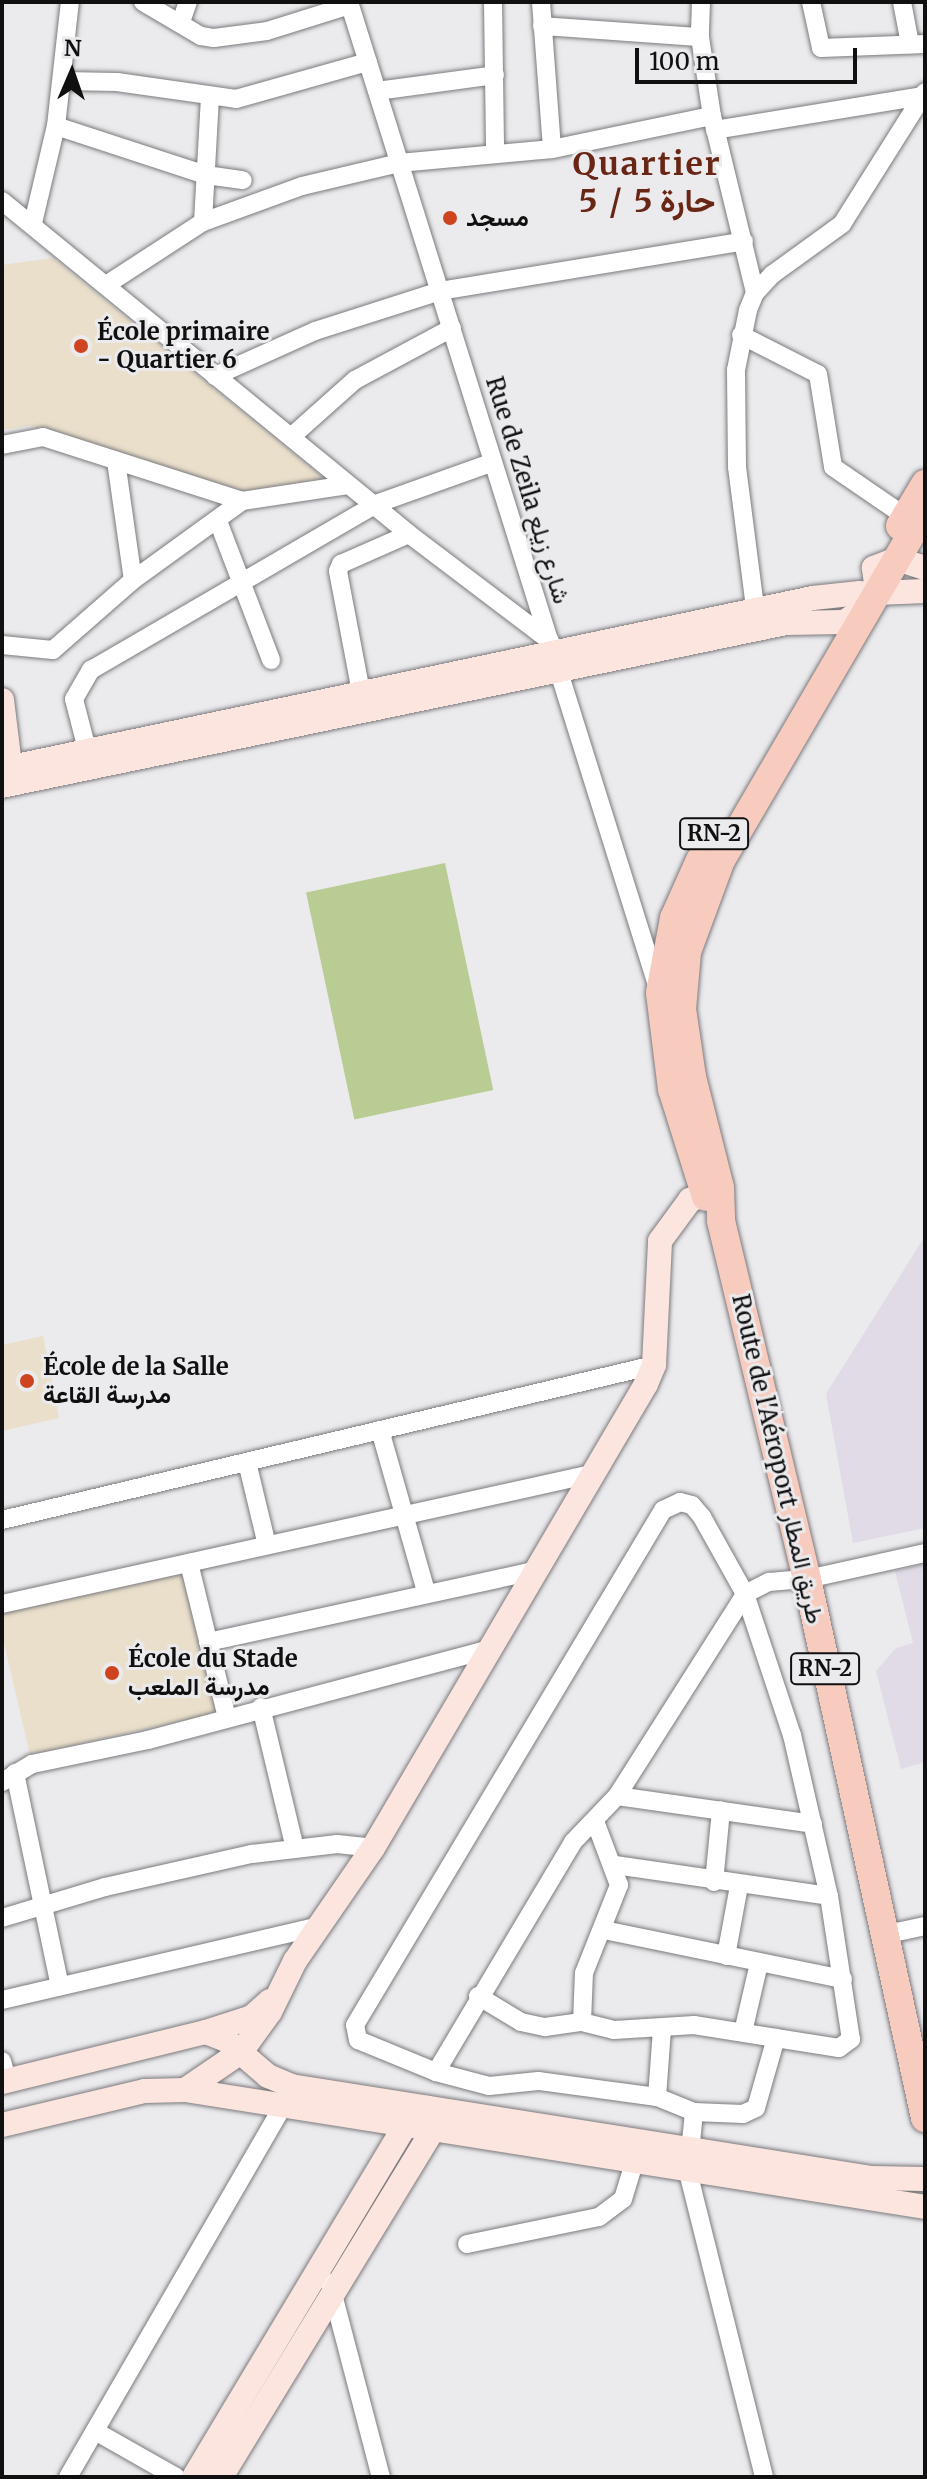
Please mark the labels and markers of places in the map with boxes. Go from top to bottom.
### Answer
place label: مسجد [466,204,529,232]
marker: مسجد [441,209,459,227]
place label: École primaire - Quartier 6 [97,318,269,374]
marker: École primaire - Quartier 6 [72,337,90,355]
place label: École de la Salle مدرسة القاعة [43,1353,229,1409]
marker: École de la Salle مدرسة القاعة [18,1372,36,1390]
place label: École du Stade مدرسة الملعب [128,1645,298,1701]
marker: École du Stade مدرسة الملعب [103,1664,121,1682]

